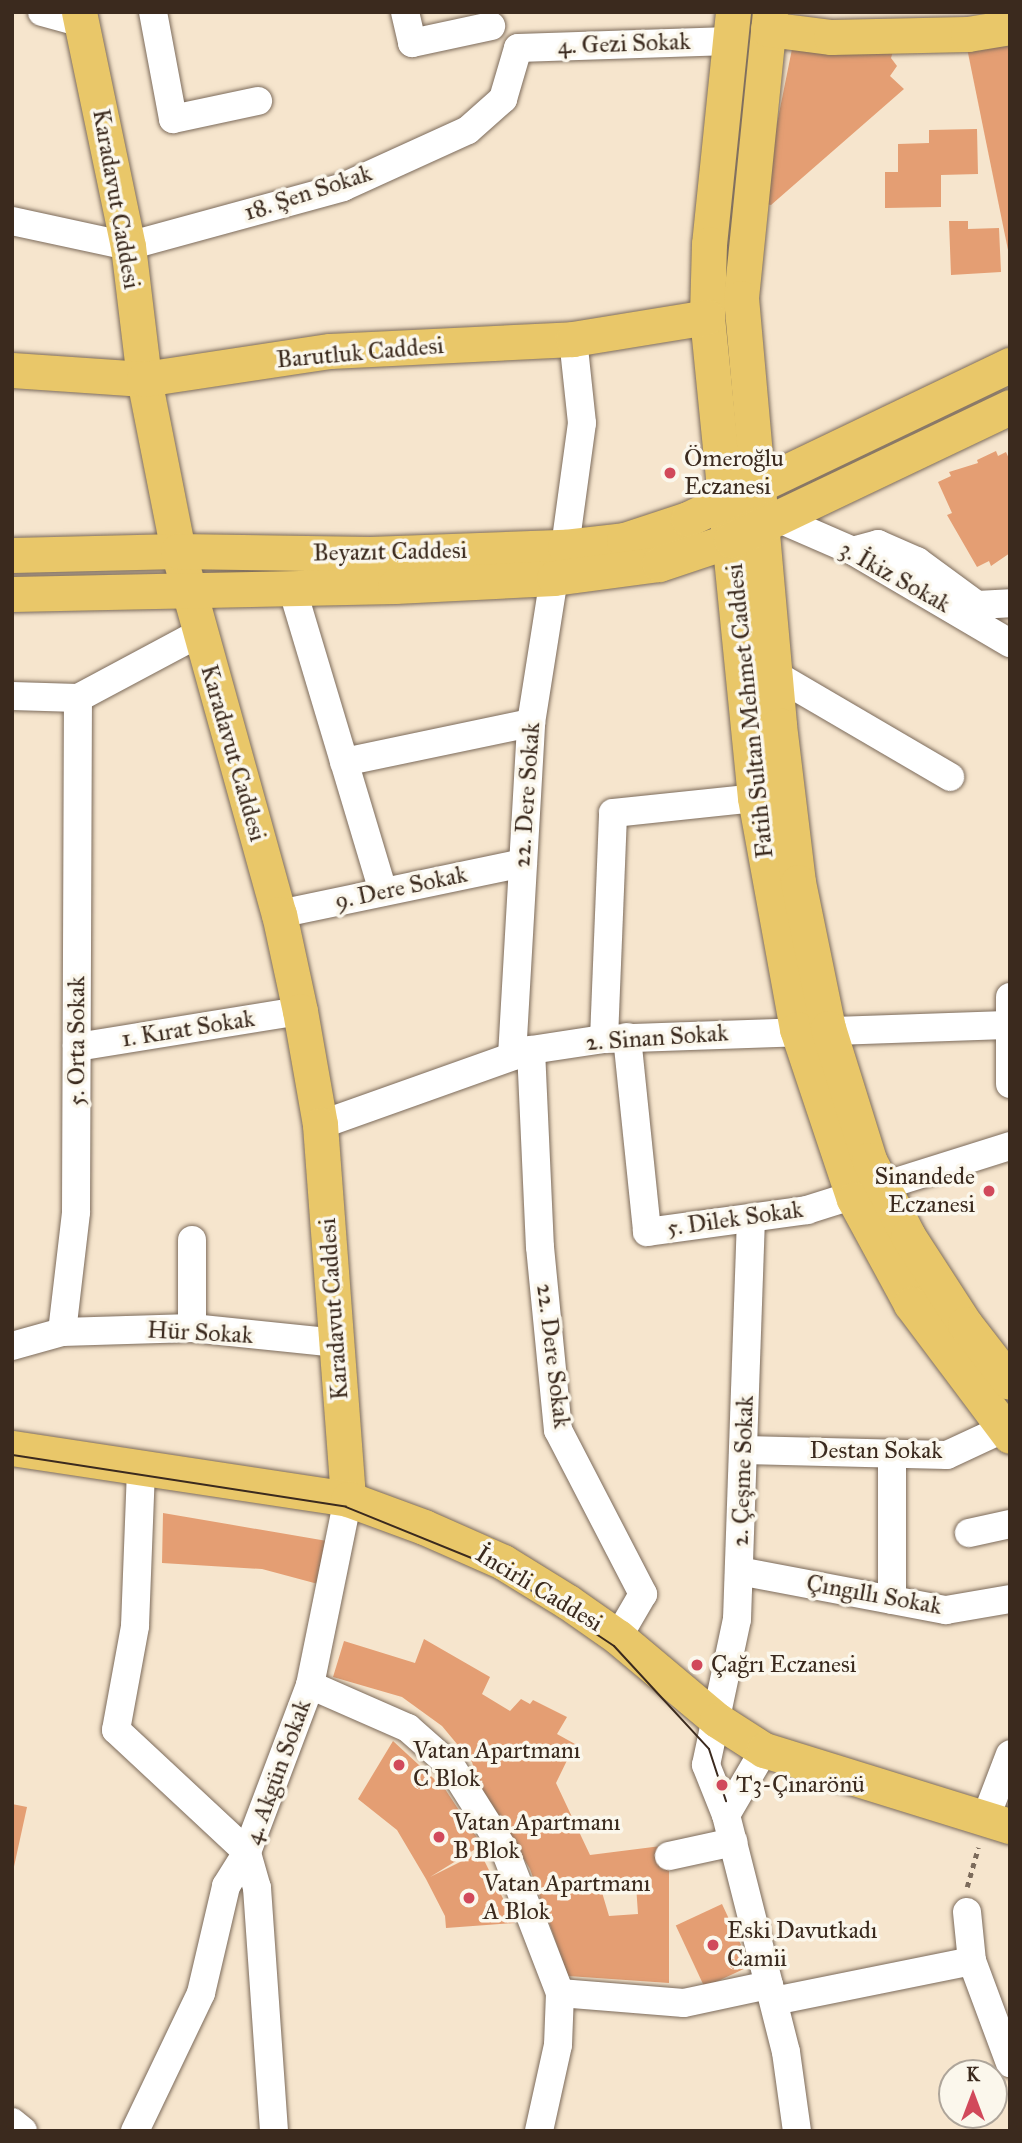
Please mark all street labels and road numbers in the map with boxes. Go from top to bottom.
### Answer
street label: 4. Gezi Sokak [557,27,691,61]
street label: Karadavut Caddesi [86,107,146,291]
street label: 18. Şen Sokak [240,159,376,227]
street label: Barutluk Caddesi [275,331,445,375]
street label: 3. İkiz Sokak [834,535,956,619]
street label: Beyazıt Caddesi [313,536,467,568]
street label: Fatih Sultan Mehmet Caddesi [720,562,780,860]
street label: Karadavut Caddesi [194,661,272,845]
street label: 22. Dere Sokak [508,721,546,869]
street label: 9. Dere Sokak [332,860,470,916]
street label: 5. Orta Sokak [63,976,91,1106]
street label: 1. Kırat Sokak [119,1004,257,1054]
street label: 2. Sinan Sokak [585,1019,729,1057]
street label: 5. Dilek Sokak [665,1195,805,1243]
street label: Karadavut Caddesi [313,1217,355,1401]
street label: 22. Dere Sokak [530,1282,576,1430]
street label: Hür Sokak [146,1316,254,1350]
street label: 2. Çeşme Sokak [726,1395,760,1547]
street label: Destan Sokak [810,1437,942,1465]
street label: İncirli Caddesi [470,1540,608,1638]
street label: Çıngıllı Sokak [804,1569,944,1621]
street label: 4. Akgün Sokak [238,1696,318,1848]

